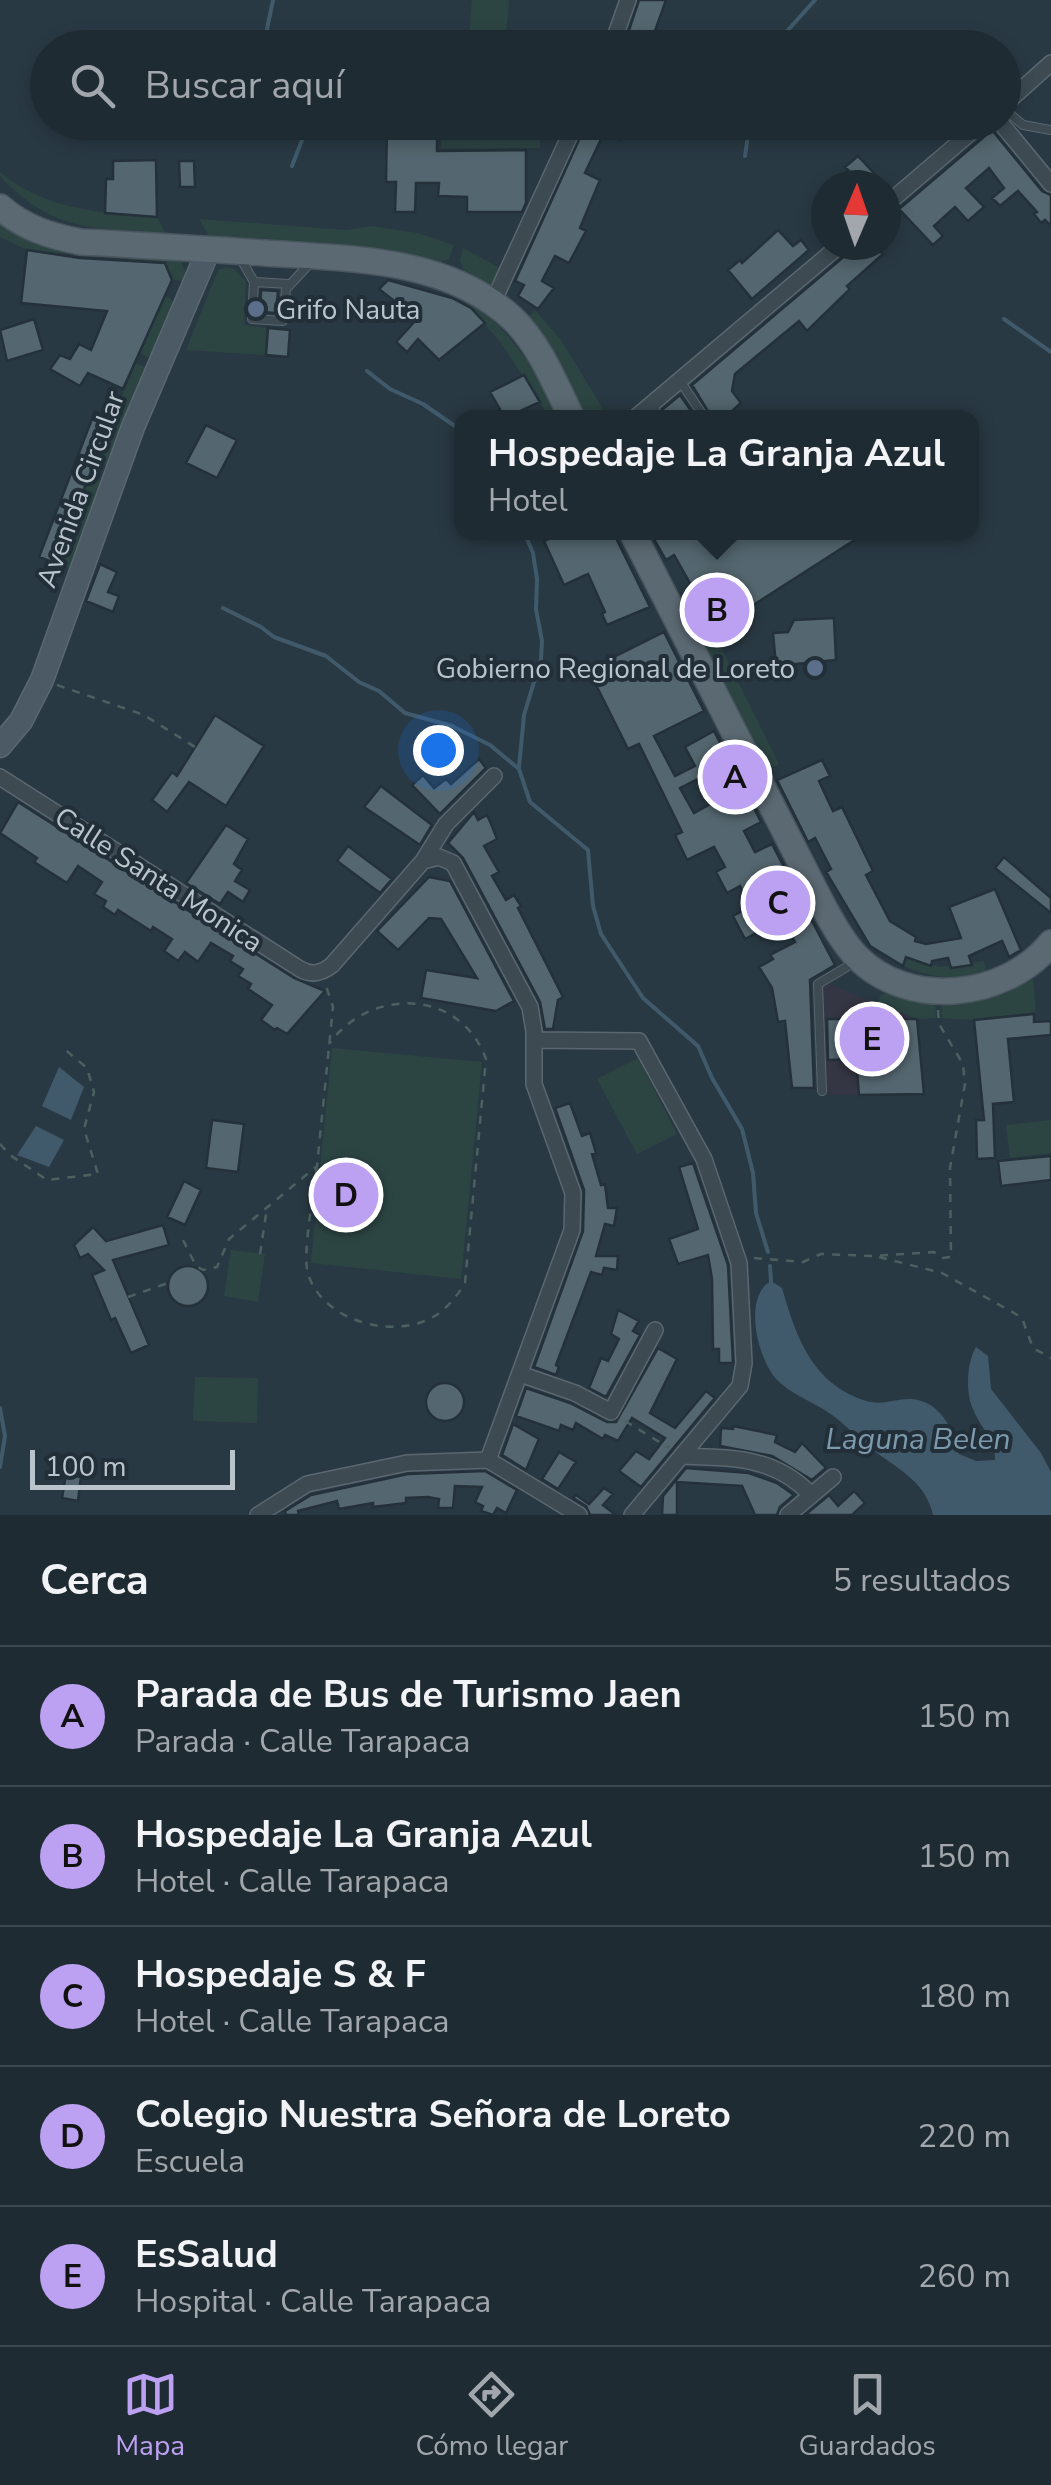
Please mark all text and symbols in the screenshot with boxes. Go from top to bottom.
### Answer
search box [30,30,1021,140]
icon: search [65,58,120,113]
text: Buscar aquí [145,60,344,111]
north arrow [811,170,901,260]
place label: Grifo Nauta [276,291,420,329]
marker: Grifo Nauta [245,298,267,320]
street label: Avenida Circular [28,386,134,593]
popup [454,410,979,540]
text: Hospedaje La Granja Azul [488,428,945,479]
text: Hotel [488,479,568,522]
pin: B [684,572,750,648]
place label: Gobierno Regional de Loreto [436,650,795,688]
marker: Gobierno Regional de Loreto [804,657,826,679]
your location [413,725,464,776]
pin: A [702,740,768,814]
street label: Calle Santa Monica [47,798,270,961]
pin: C [746,866,810,940]
pin: E [840,1002,904,1076]
pin: D [314,1158,378,1232]
water label: Laguna Belen [825,1419,1011,1460]
scale bar [30,1445,235,1490]
text: 100 m [45,1448,127,1486]
text: Cerca [40,1552,149,1609]
text: 5 resultados [833,1559,1011,1602]
text: Parada de Bus de Turismo Jaen [135,1669,682,1720]
text: A [61,1695,84,1738]
text: 150 m [918,1695,1011,1738]
text: Parada · Calle Tarapaca [135,1720,470,1763]
text: Hospedaje La Granja Azul [135,1809,592,1860]
text: B [61,1835,84,1878]
text: 150 m [918,1835,1011,1878]
text: Hotel · Calle Tarapaca [135,1860,450,1903]
text: Hospedaje S & F [135,1949,426,2000]
text: C [62,1975,83,2018]
text: 180 m [918,1975,1011,2018]
text: Hotel · Calle Tarapaca [135,2000,450,2043]
text: Colegio Nuestra Señora de Loreto [135,2089,731,2140]
text: D [60,2115,85,2158]
text: 220 m [918,2115,1011,2158]
text: Escuela [135,2140,245,2183]
text: EsSalud [135,2229,278,2280]
text: E [63,2255,82,2298]
text: 260 m [918,2255,1011,2298]
text: Hospital · Calle Tarapaca [135,2280,491,2323]
tab: Mapa [115,2367,185,2465]
tab: Cómo llegar [415,2367,568,2465]
tab: Guardados [799,2367,936,2465]

